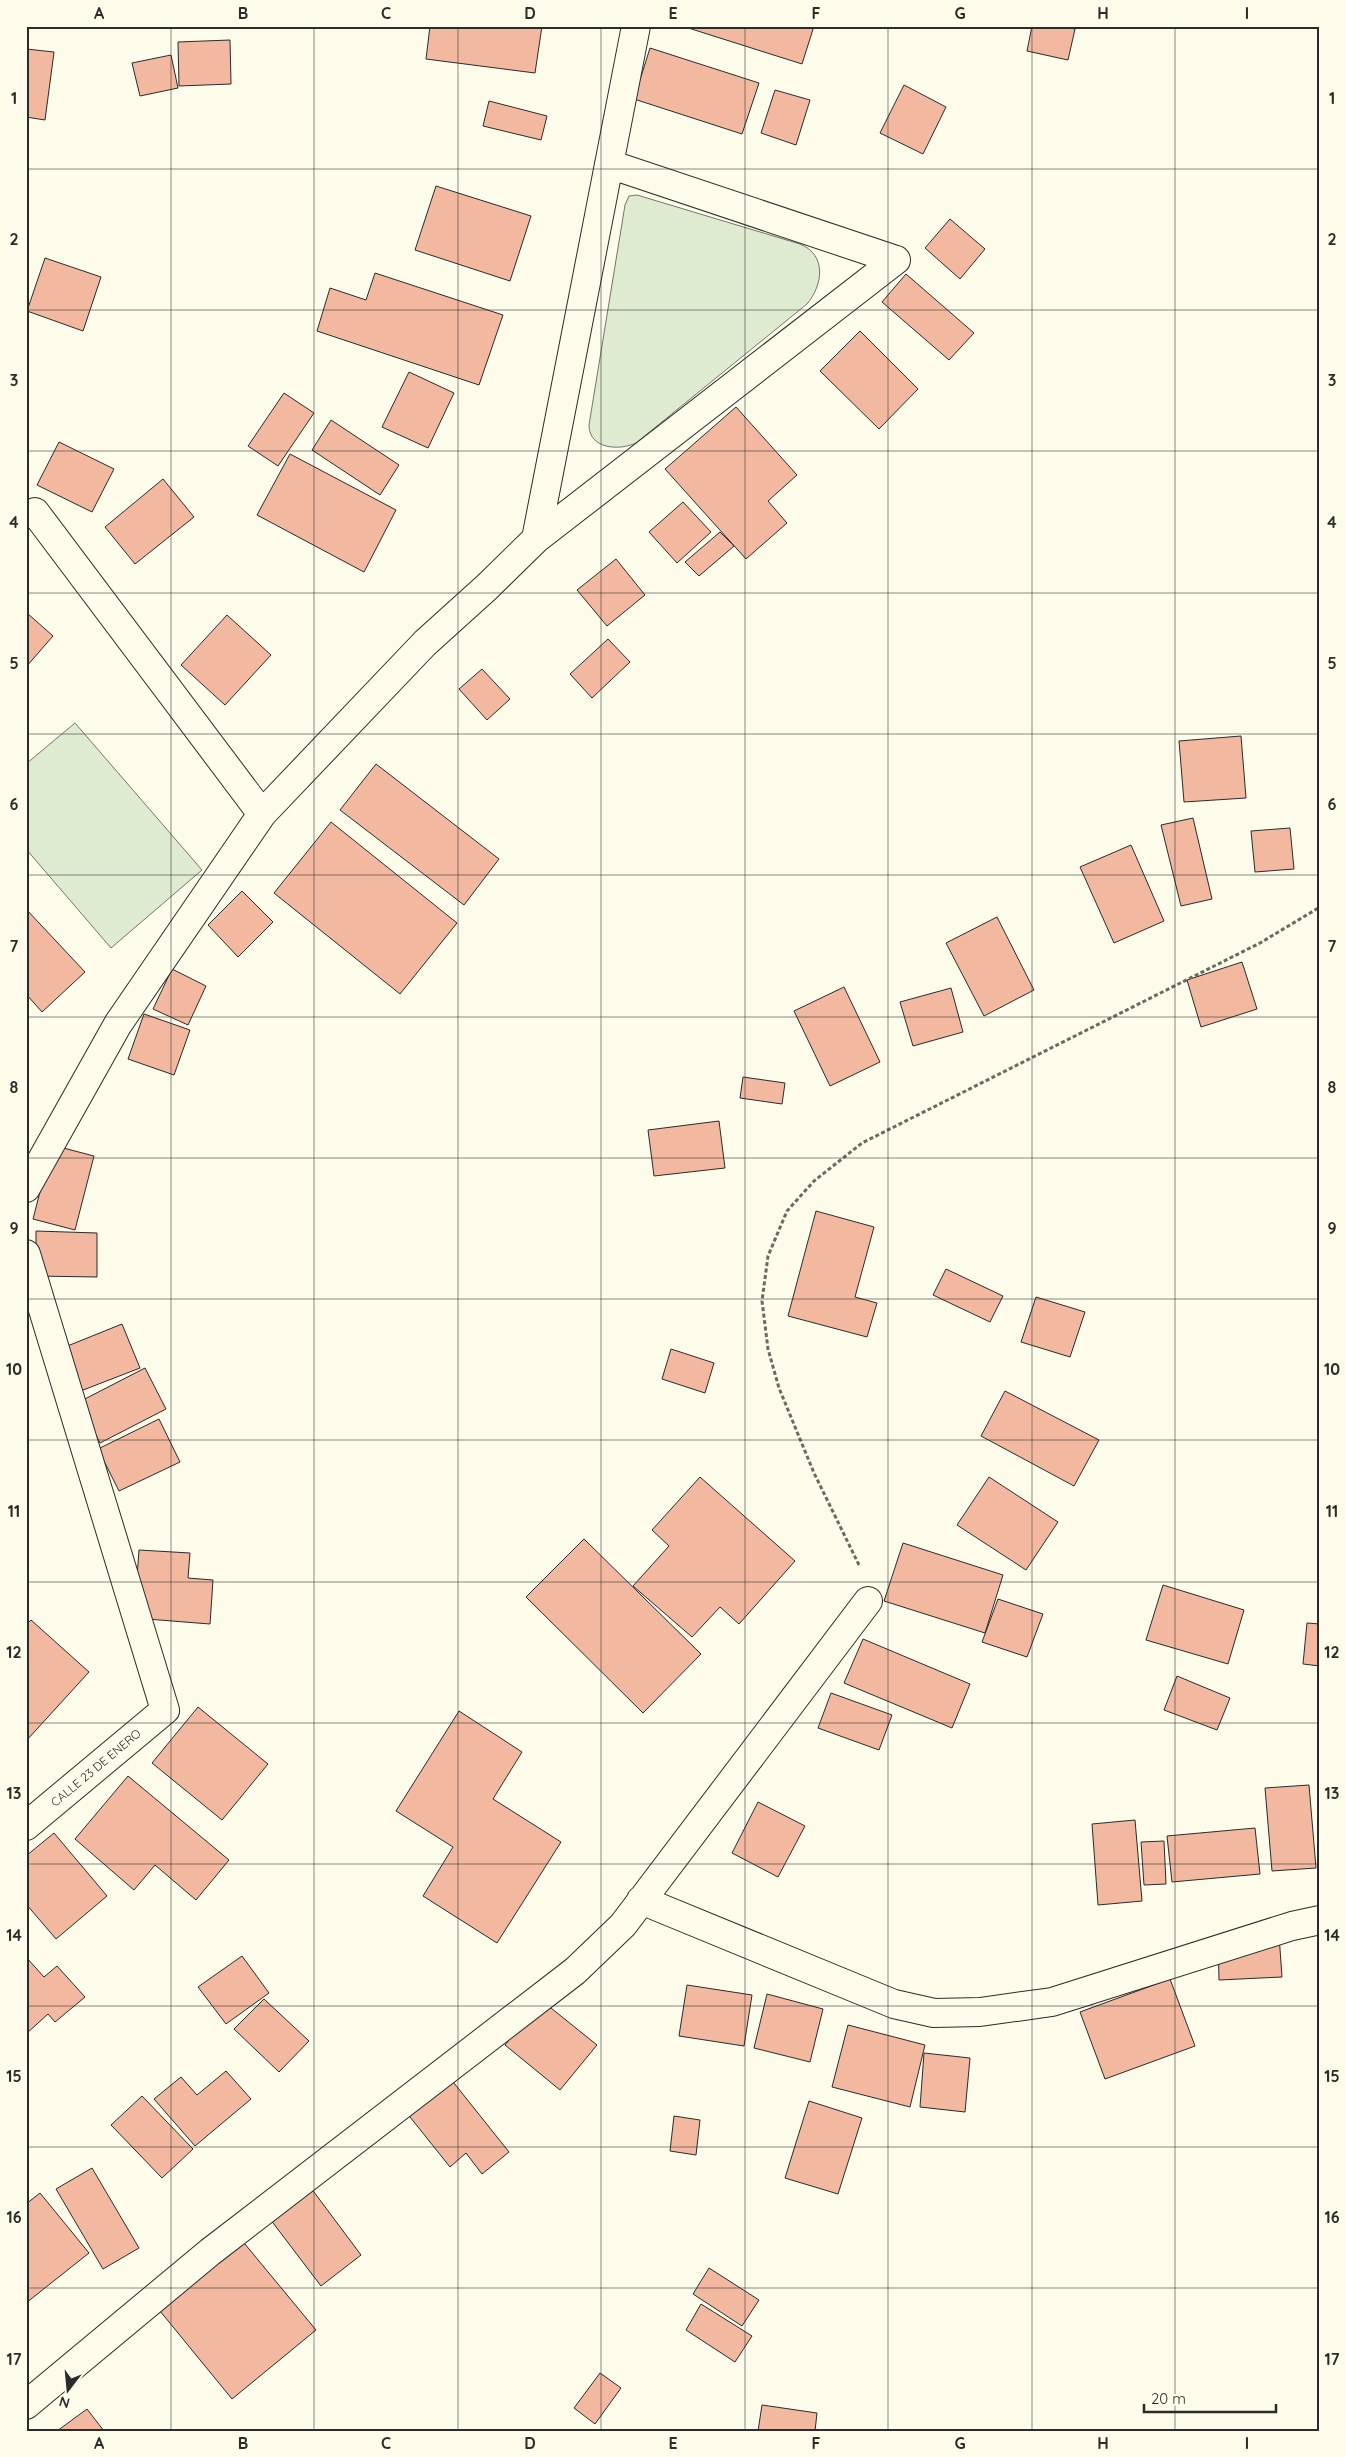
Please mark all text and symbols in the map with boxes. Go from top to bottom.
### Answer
text: A [94,3,105,23]
text: B [238,3,248,23]
text: C [381,3,391,23]
text: D [524,3,536,23]
text: E [668,3,678,23]
text: F [812,3,821,23]
text: G [954,3,966,23]
text: H [1097,3,1109,23]
text: I [1245,3,1249,23]
text: 1 [11,88,17,108]
text: 1 [1329,88,1335,108]
text: 2 [9,229,19,249]
text: 2 [1327,229,1337,249]
text: 3 [10,370,18,390]
text: 3 [1328,370,1336,390]
text: 4 [9,512,19,532]
text: 4 [1327,512,1337,532]
text: 5 [9,653,19,673]
text: 5 [1327,653,1337,673]
text: 6 [10,794,19,814]
text: 6 [1328,794,1337,814]
text: 7 [10,936,19,956]
text: 7 [1328,936,1337,956]
text: 8 [10,1077,19,1097]
text: 8 [1328,1077,1337,1097]
text: 9 [9,1218,19,1238]
text: 9 [1327,1218,1337,1238]
text: 10 [6,1359,22,1379]
text: 10 [1324,1359,1340,1379]
text: 11 [8,1501,20,1521]
text: 11 [1326,1501,1338,1521]
text: 12 [6,1642,22,1662]
text: 12 [1324,1642,1340,1662]
street label: CALLE 23 DE ENERO [48,1726,144,1810]
text: 13 [7,1783,21,1803]
text: 13 [1325,1783,1339,1803]
text: 14 [6,1925,22,1945]
text: 14 [1324,1925,1340,1945]
text: 15 [6,2066,22,2086]
text: 15 [1324,2066,1340,2086]
text: 16 [6,2207,22,2227]
text: 16 [1324,2207,1340,2227]
text: 17 [6,2349,22,2369]
text: 17 [1324,2349,1340,2369]
north arrow [42,2364,92,2414]
scale bar [1144,2382,1276,2414]
text: 20 m [1151,2389,1186,2408]
text: N [57,2392,72,2413]
text: A [94,2433,105,2453]
text: B [238,2433,248,2453]
text: C [381,2433,391,2453]
text: D [524,2433,536,2453]
text: E [668,2433,678,2453]
text: F [812,2433,821,2453]
text: G [954,2433,966,2453]
text: H [1097,2433,1109,2453]
text: I [1245,2433,1249,2453]

